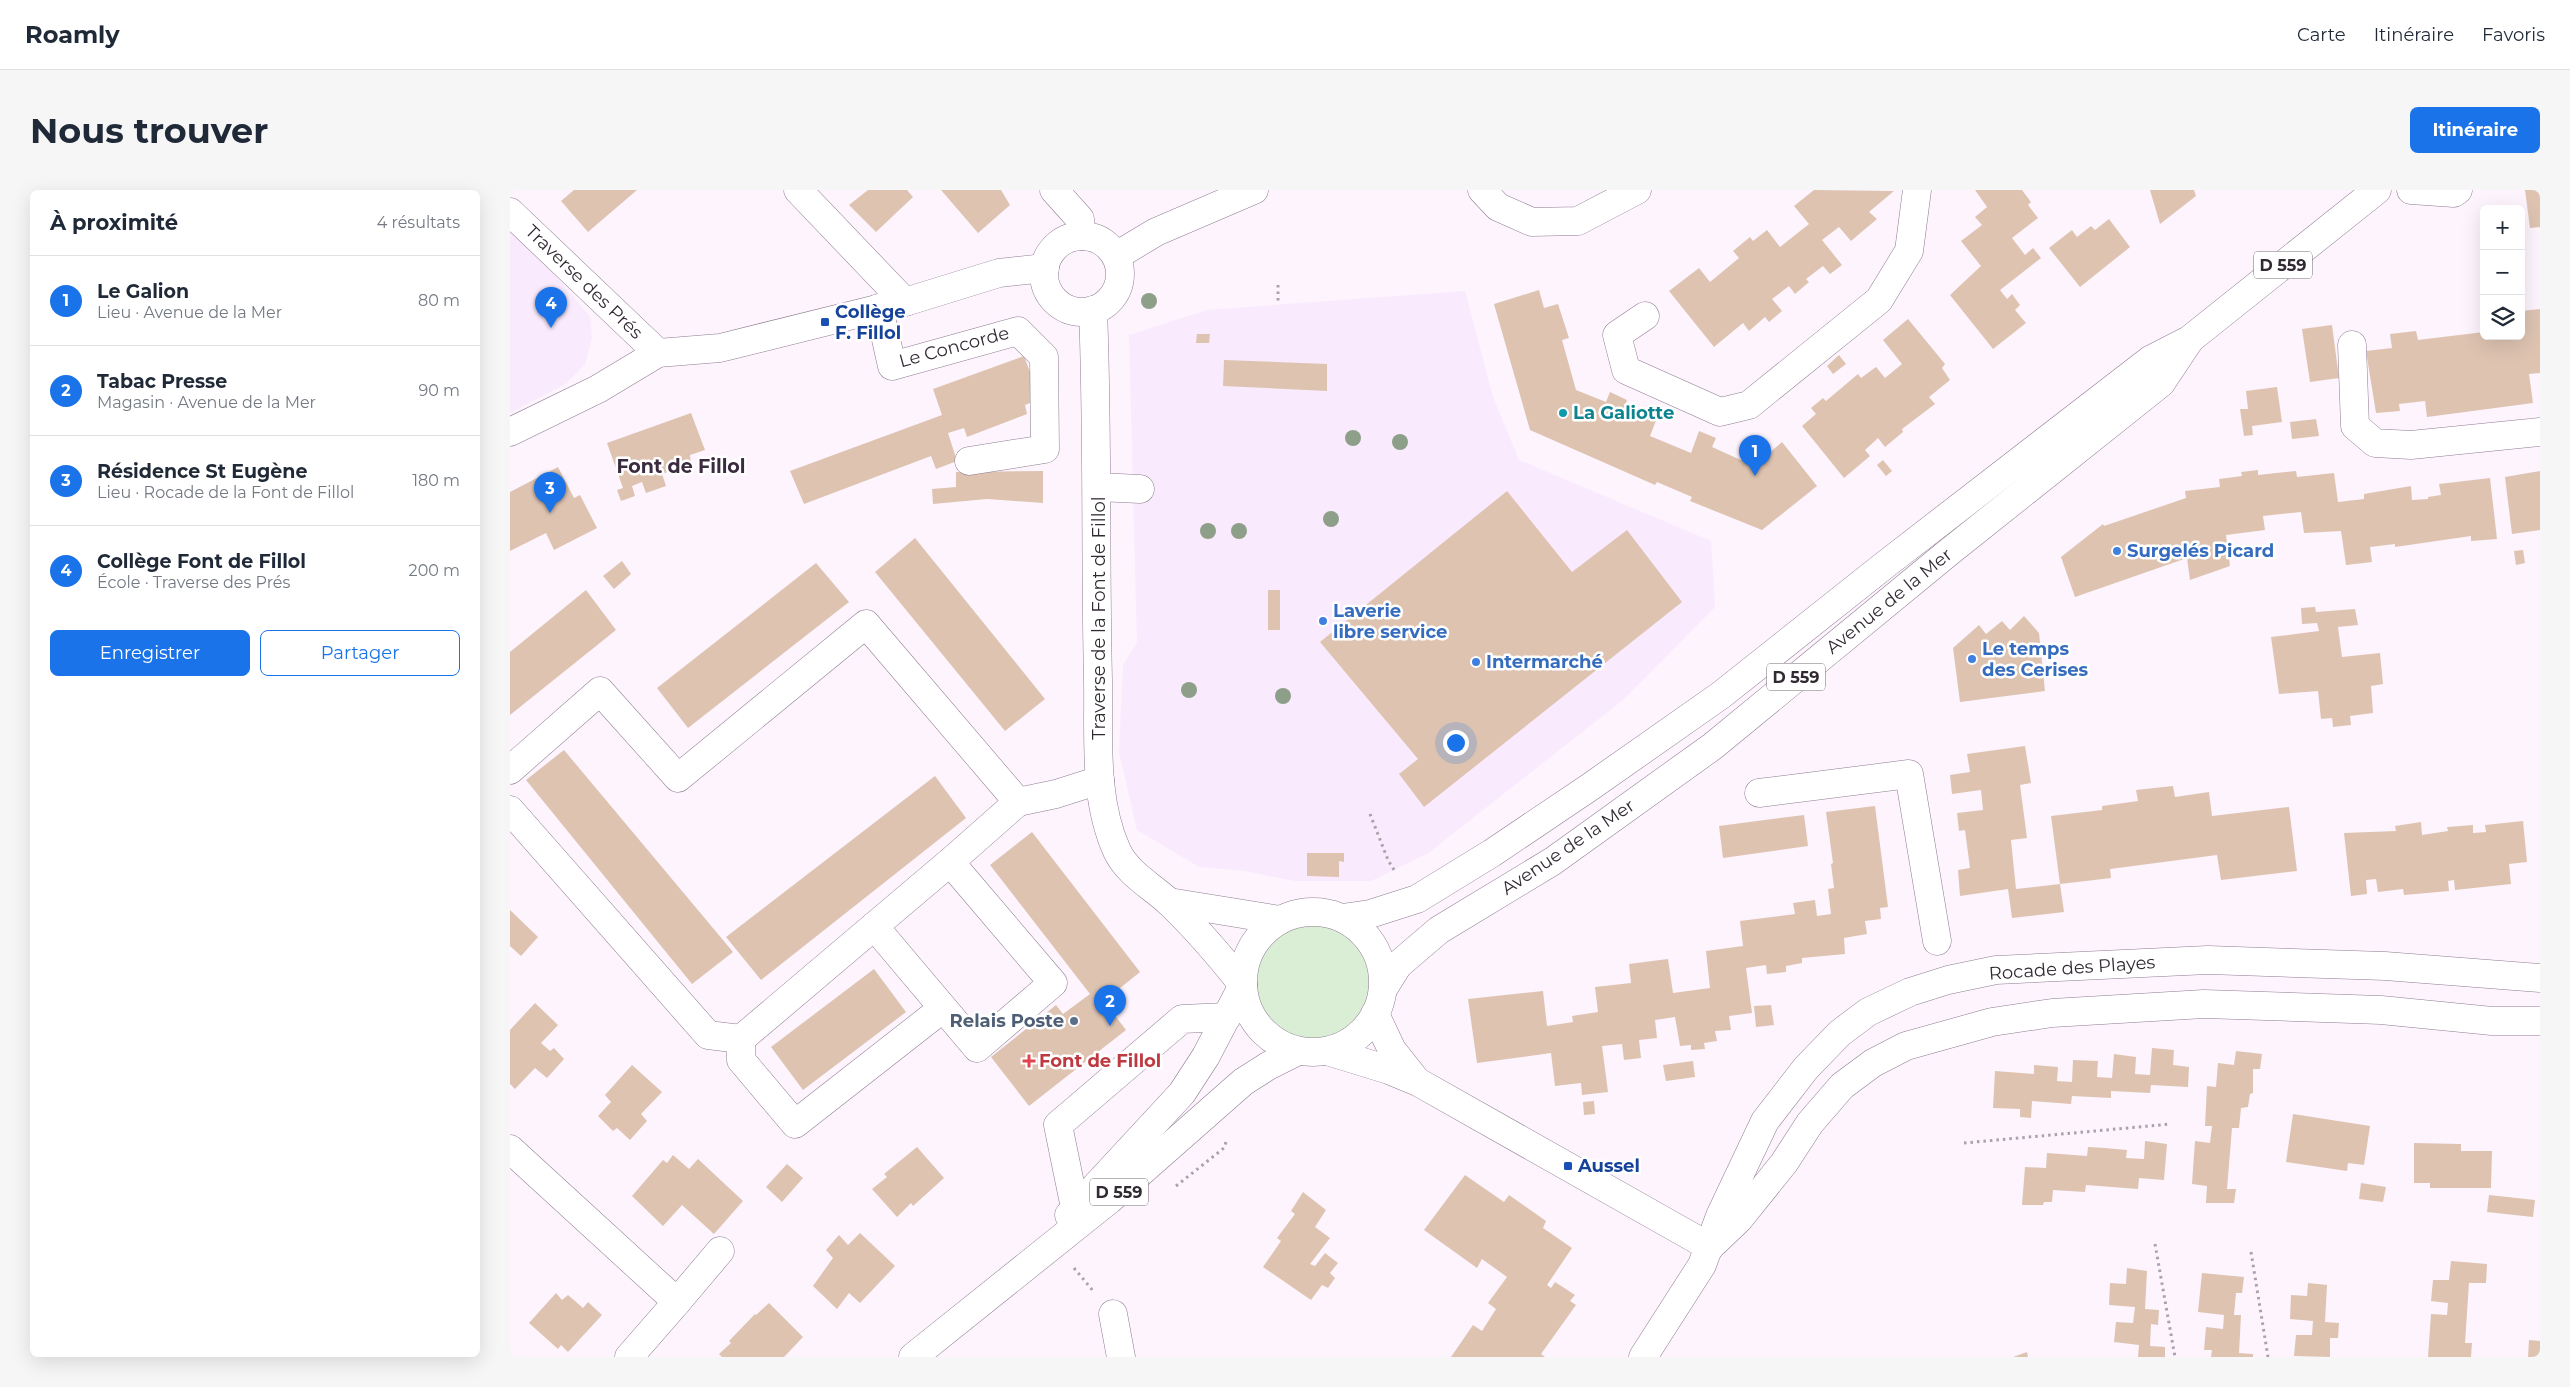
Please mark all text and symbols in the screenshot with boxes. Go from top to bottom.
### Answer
text: Roamly [25,20,120,49]
text: Carte [2297,24,2346,46]
text: Itinéraire [2374,24,2454,46]
text: Favoris [2482,24,2545,46]
button: Itinéraire [2410,107,2540,153]
text: Nous trouver [30,109,268,152]
map controls [2480,205,2525,340]
button: + [2480,205,2525,250]
text: À proximité [50,210,178,235]
text: 4 résultats [377,213,460,232]
street label: Traverse des Prés [521,220,647,344]
button: − [2480,250,2525,295]
road number: D 559 [2254,252,2312,278]
text: Le Galion [97,280,189,303]
pin: 4 [535,287,567,328]
text: 1 [63,291,69,310]
text: 80 m [418,291,460,310]
button: layers [2480,295,2525,340]
place label: Collège F. Fillol [835,301,906,344]
text: Lieu · Avenue de la Mer [97,303,282,322]
marker: Collège F. Fillol [819,316,831,328]
street label: Le Concorde [896,322,1012,372]
text: Tabac Presse [97,370,227,393]
text: 2 [61,381,71,400]
text: 90 m [418,381,460,400]
text: Magasin · Avenue de la Mer [97,393,316,412]
place label: La Galiotte [1573,402,1674,424]
marker: La Galiotte [1557,407,1569,419]
pin: 1 [1739,435,1771,476]
district label: Font de Fillol [616,455,746,478]
text: Résidence St Eugène [97,460,308,483]
text: 3 [61,471,71,490]
text: 180 m [412,471,460,490]
pin: 3 [534,472,566,513]
text: Lieu · Rocade de la Font de Fillol [97,483,354,502]
street label: Traverse de la Font de Fillol [1088,496,1110,740]
place label: Surgelés Picard [2127,540,2274,562]
street label: Avenue de la Mer [1821,543,1957,659]
marker: Surgelés Picard [2111,545,2123,557]
text: Collège Font de Fillol [97,550,306,573]
text: 4 [60,561,72,580]
text: 200 m [409,561,460,580]
text: École · Traverse des Prés [97,573,290,592]
place label: Laverie libre service [1333,600,1447,643]
marker: Laverie libre service [1317,615,1329,627]
button: Enregistrer [50,630,250,676]
button: Partager [260,630,460,676]
place label: Le temps des Cerises [1982,638,2089,681]
place label: Intermarché [1486,651,1603,673]
marker: Le temps des Cerises [1966,653,1978,665]
marker: Intermarché [1470,656,1482,668]
road number: D 559 [1767,664,1825,691]
your location [1443,730,1469,756]
street label: Avenue de la Mer [1497,794,1639,900]
street label: Rocade des Playes [1988,951,2156,985]
pin: 2 [1094,985,1126,1026]
place label: Relais Poste [950,1010,1064,1032]
marker: Relais Poste [1068,1015,1080,1027]
place label: Font de Fillol [1039,1050,1161,1072]
marker: Font de Fillol [1023,1055,1035,1067]
place label: Aussel [1577,1155,1640,1177]
marker: Aussel [1562,1160,1574,1172]
road number: D 559 [1090,1179,1148,1206]

